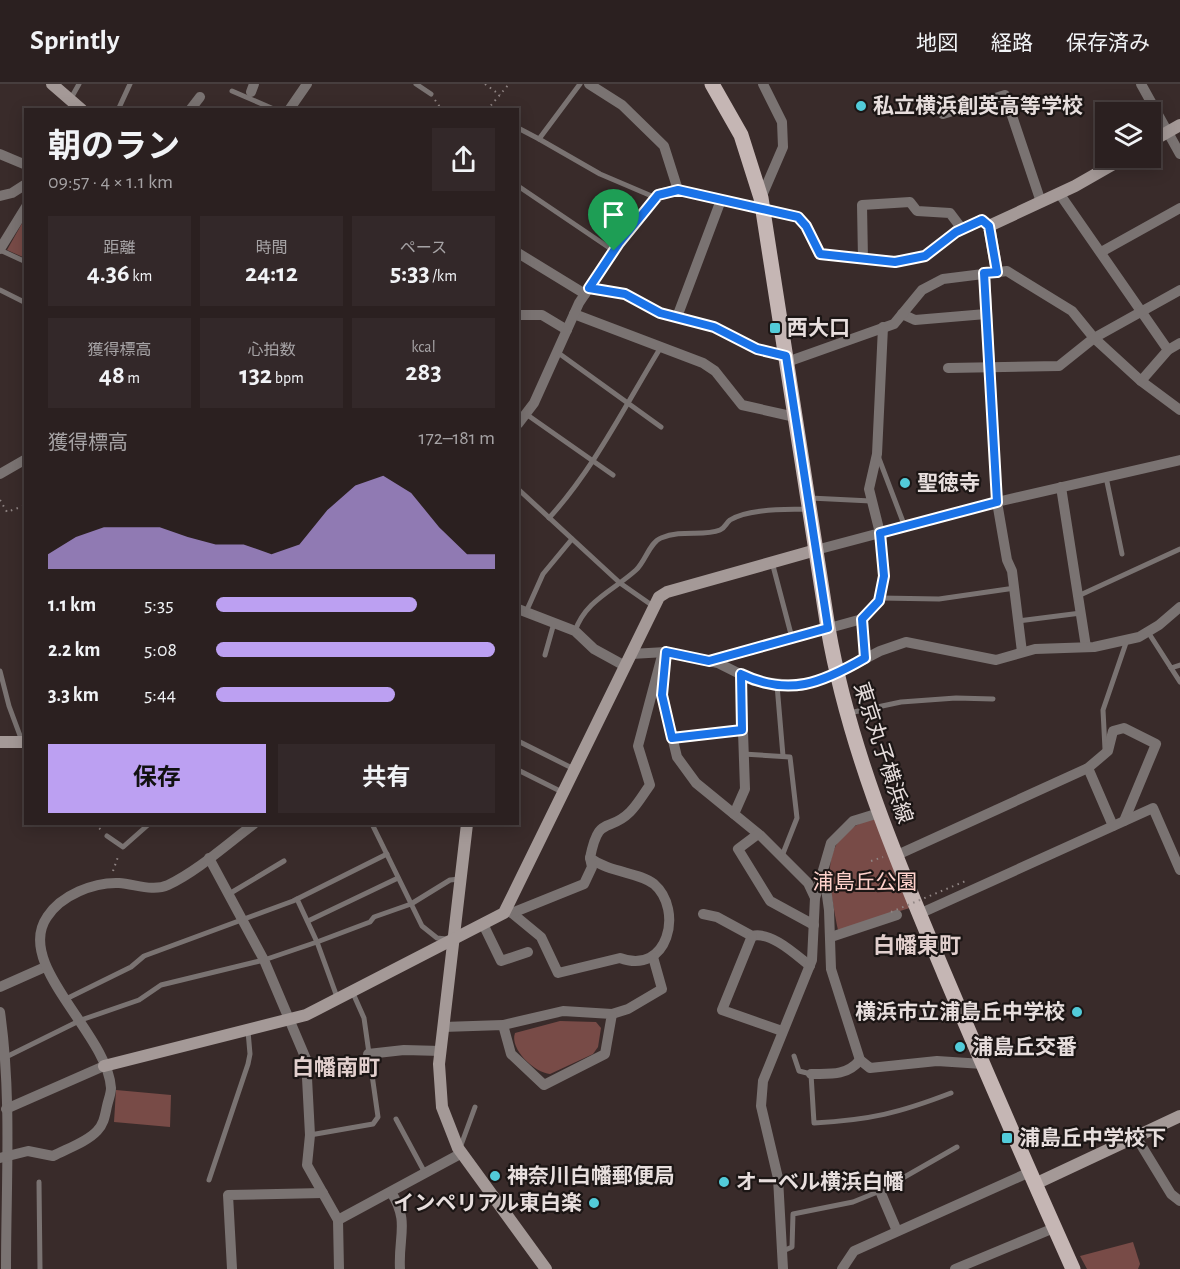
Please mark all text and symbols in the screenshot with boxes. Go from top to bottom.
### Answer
text: Sprintly [30,27,120,55]
text: 地図 [916,33,958,54]
text: 経路 [991,33,1033,54]
text: 保存済み [1066,33,1150,54]
place label: 私立横浜創英高等学校 [873,94,1083,117]
marker: 私立横浜創英高等学校 [854,99,868,113]
map controls [1095,102,1161,168]
button: layers [1095,102,1161,168]
button: share [432,128,495,191]
text: 朝のラン [48,131,180,164]
text: 09:57 · 4 × 1.1 km [48,172,173,192]
pin [588,189,639,251]
icon: arrive [597,198,630,231]
text: 距離 [103,240,136,256]
text: 時間 [255,240,288,256]
text: ペース [400,240,447,256]
text: 4.36 [87,260,130,286]
text: 24:12 [245,260,298,286]
text: 5:33 [390,260,430,286]
text: km [130,268,152,284]
text: /km [430,268,457,284]
place label: 西大口 [787,317,850,339]
marker: 西大口 [768,321,782,335]
text: kcal [411,339,436,355]
text: 獲得標高 [87,342,152,358]
text: 心拍数 [247,342,296,358]
text: 283 [405,359,442,385]
text: 48 [99,362,125,388]
text: 132 [239,362,272,388]
text: m [125,370,140,386]
text: bpm [272,370,304,386]
text: 172–181 m [419,428,495,448]
text: 獲得標高 [48,433,128,453]
place label: 聖徳寺 [917,472,980,494]
marker: 聖徳寺 [898,476,912,490]
text: 1.1 km [48,595,96,615]
text: 5:35 [144,595,174,615]
text: 2.2 km [48,640,100,660]
text: 5:08 [144,640,177,660]
street label: 東京丸子横浜線 [850,680,917,826]
text: 3.3 km [48,685,99,705]
text: 5:44 [144,685,176,705]
button: 保存 [48,744,266,813]
button: 共有 [278,744,495,813]
park label: 浦島丘公園 [813,871,918,893]
district label: 白幡東町 [873,934,961,957]
place label: 横浜市立浦島丘中学校 [855,1000,1065,1023]
marker: 横浜市立浦島丘中学校 [1070,1005,1084,1019]
place label: 浦島丘交番 [972,1035,1077,1058]
marker: 浦島丘交番 [953,1040,967,1054]
district label: 白幡南町 [292,1056,380,1079]
place label: 浦島丘中学校下 [1019,1126,1166,1149]
marker: 浦島丘中学校下 [1000,1131,1014,1145]
place label: 神奈川白幡郵便局 [507,1164,675,1187]
marker: 神奈川白幡郵便局 [488,1169,502,1183]
place label: オーベル横浜白幡 [736,1170,904,1193]
marker: オーベル横浜白幡 [717,1175,731,1189]
place label: インペリアル東白楽 [393,1192,582,1214]
marker: インペリアル東白楽 [587,1196,601,1210]

